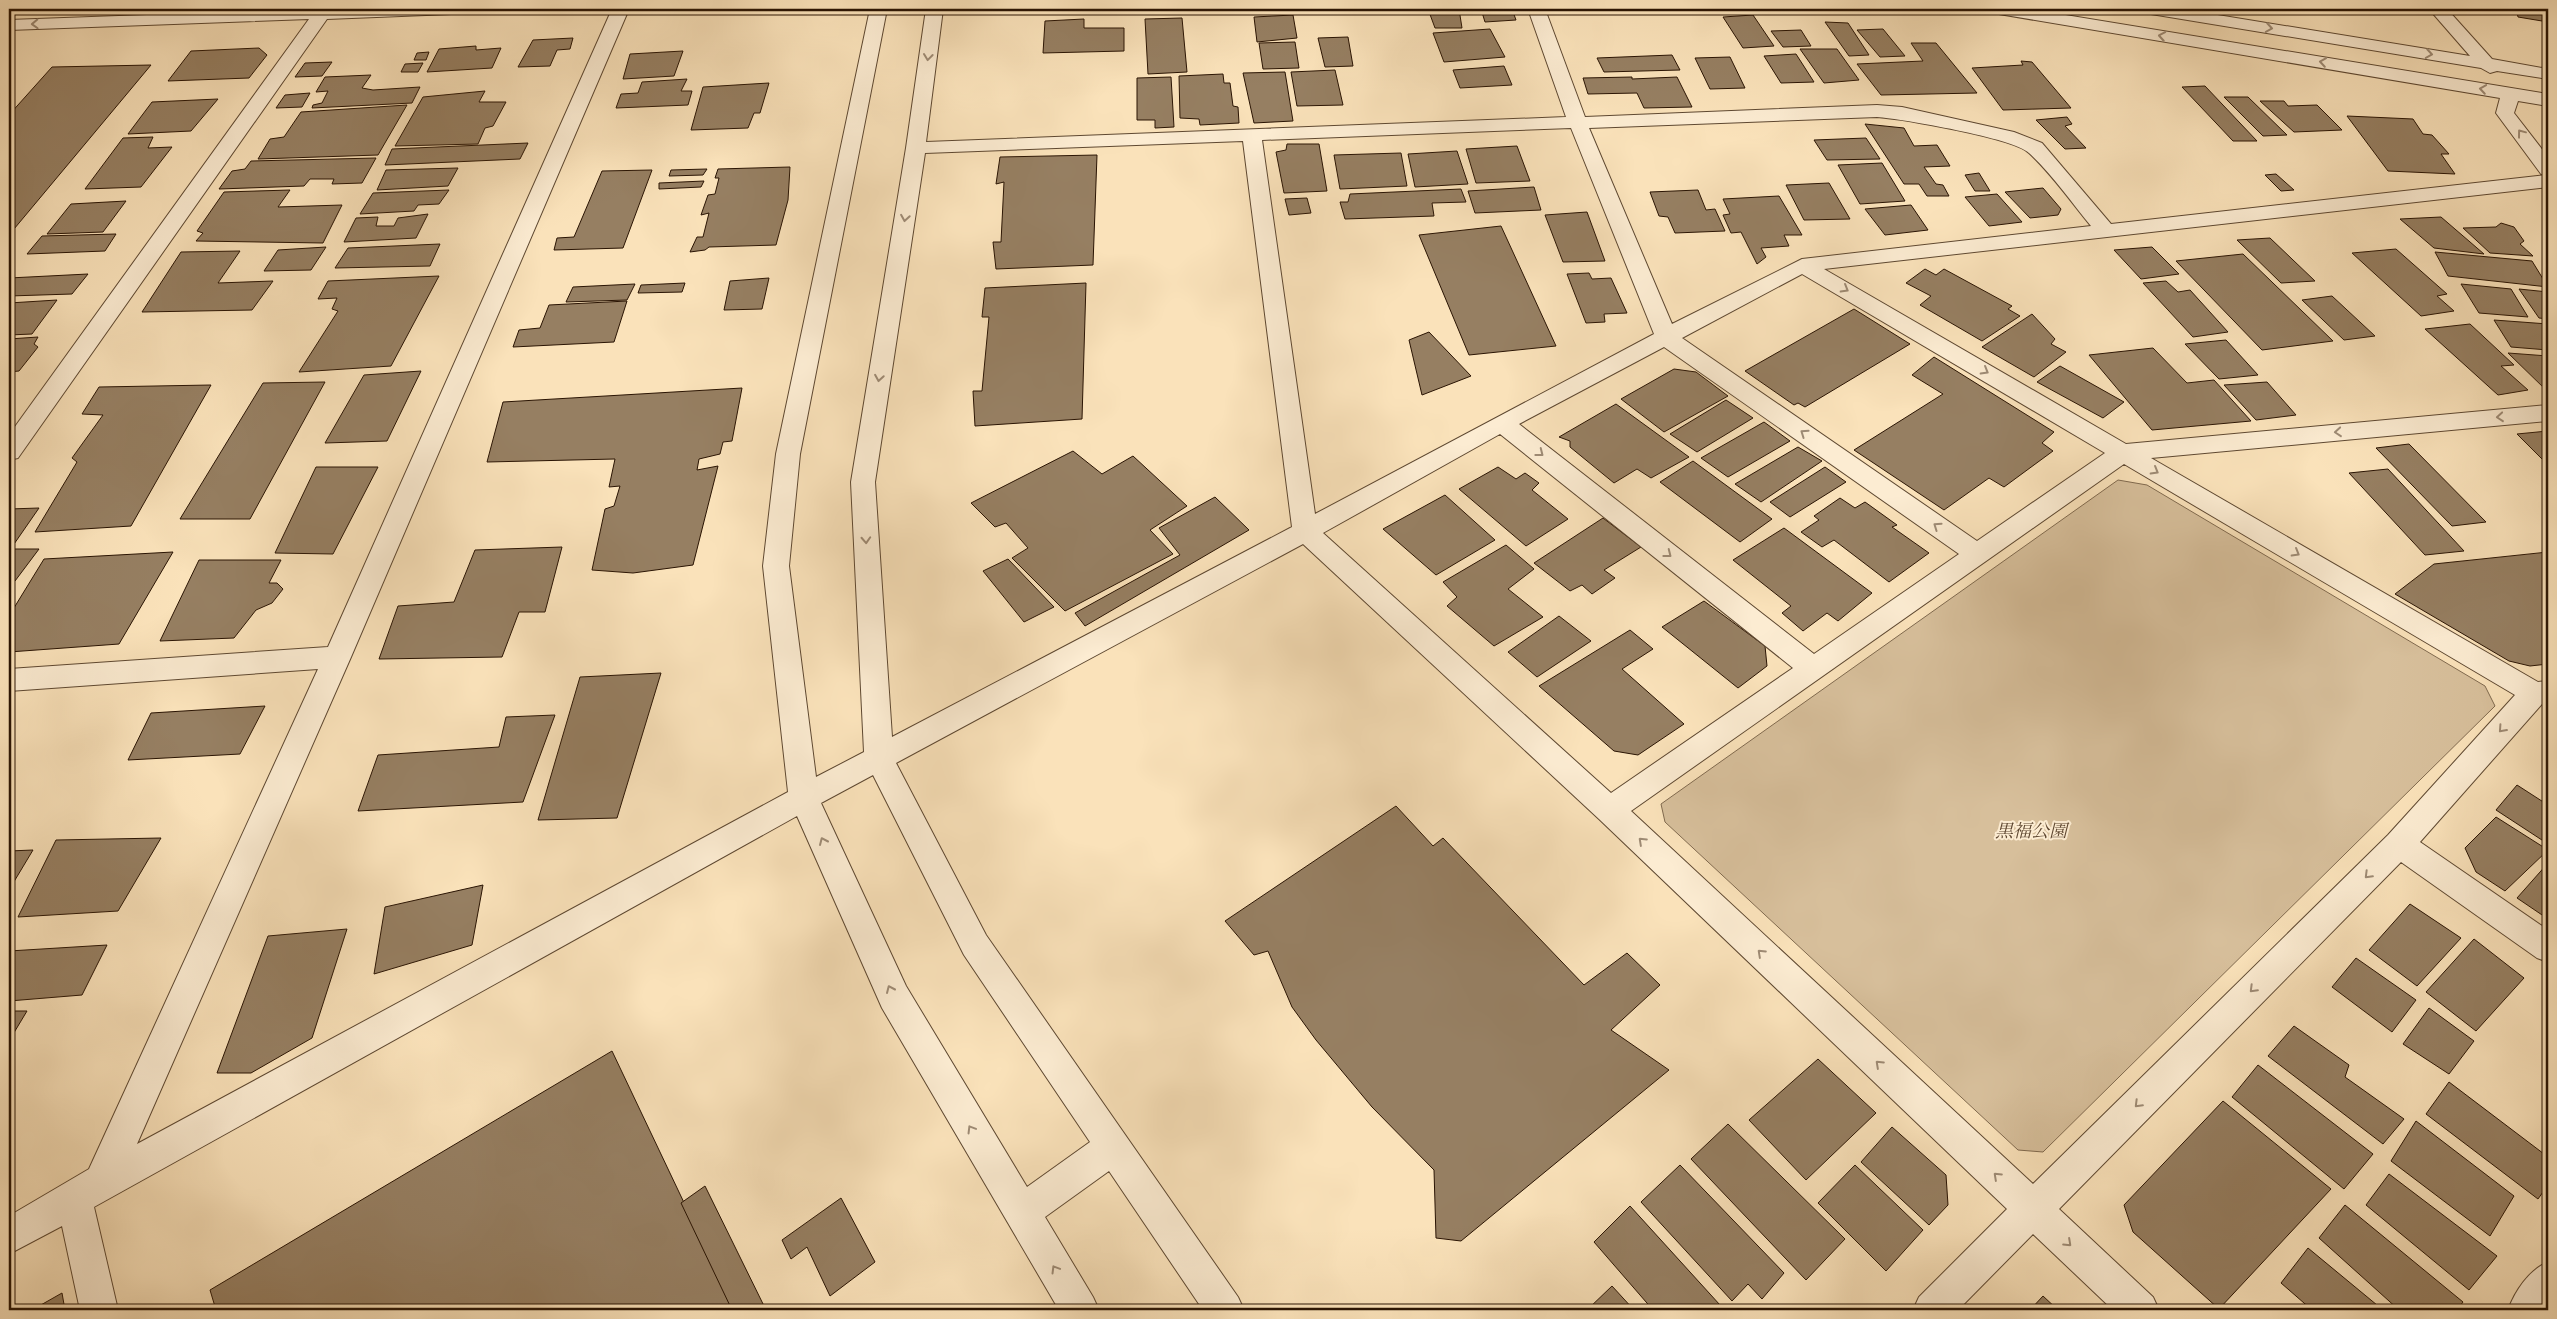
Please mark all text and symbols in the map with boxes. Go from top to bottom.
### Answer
one-way arrow [31,19,39,30]
one-way arrow [2264,22,2273,32]
one-way arrow [2158,32,2167,42]
one-way arrow [2425,48,2433,59]
one-way arrow [923,53,933,61]
one-way arrow [2318,58,2327,68]
one-way arrow [2479,84,2487,94]
one-way arrow [2518,130,2526,139]
one-way arrow [900,214,910,222]
one-way arrow [1839,283,1848,293]
one-way arrow [1979,365,1988,375]
one-way arrow [875,374,885,383]
one-way arrow [2495,411,2503,422]
one-way arrow [2334,427,2342,438]
one-way arrow [1800,430,1810,439]
one-way arrow [1534,448,1543,456]
one-way arrow [2150,464,2159,474]
one-way arrow [1933,523,1943,532]
one-way arrow [861,536,872,544]
one-way arrow [2290,546,2299,556]
one-way arrow [1662,548,1671,556]
one-way arrow [2498,723,2507,732]
park label: 黒福公園 [1995,821,2070,843]
one-way arrow [819,837,829,846]
one-way arrow [1639,838,1648,847]
one-way arrow [2365,869,2374,878]
one-way arrow [1757,950,1766,959]
one-way arrow [2250,983,2259,992]
one-way arrow [885,985,896,994]
one-way arrow [1875,1061,1884,1070]
one-way arrow [2135,1098,2144,1107]
one-way arrow [968,1125,978,1134]
one-way arrow [1994,1173,2003,1182]
one-way arrow [2062,1237,2071,1246]
one-way arrow [1051,1265,1061,1274]

